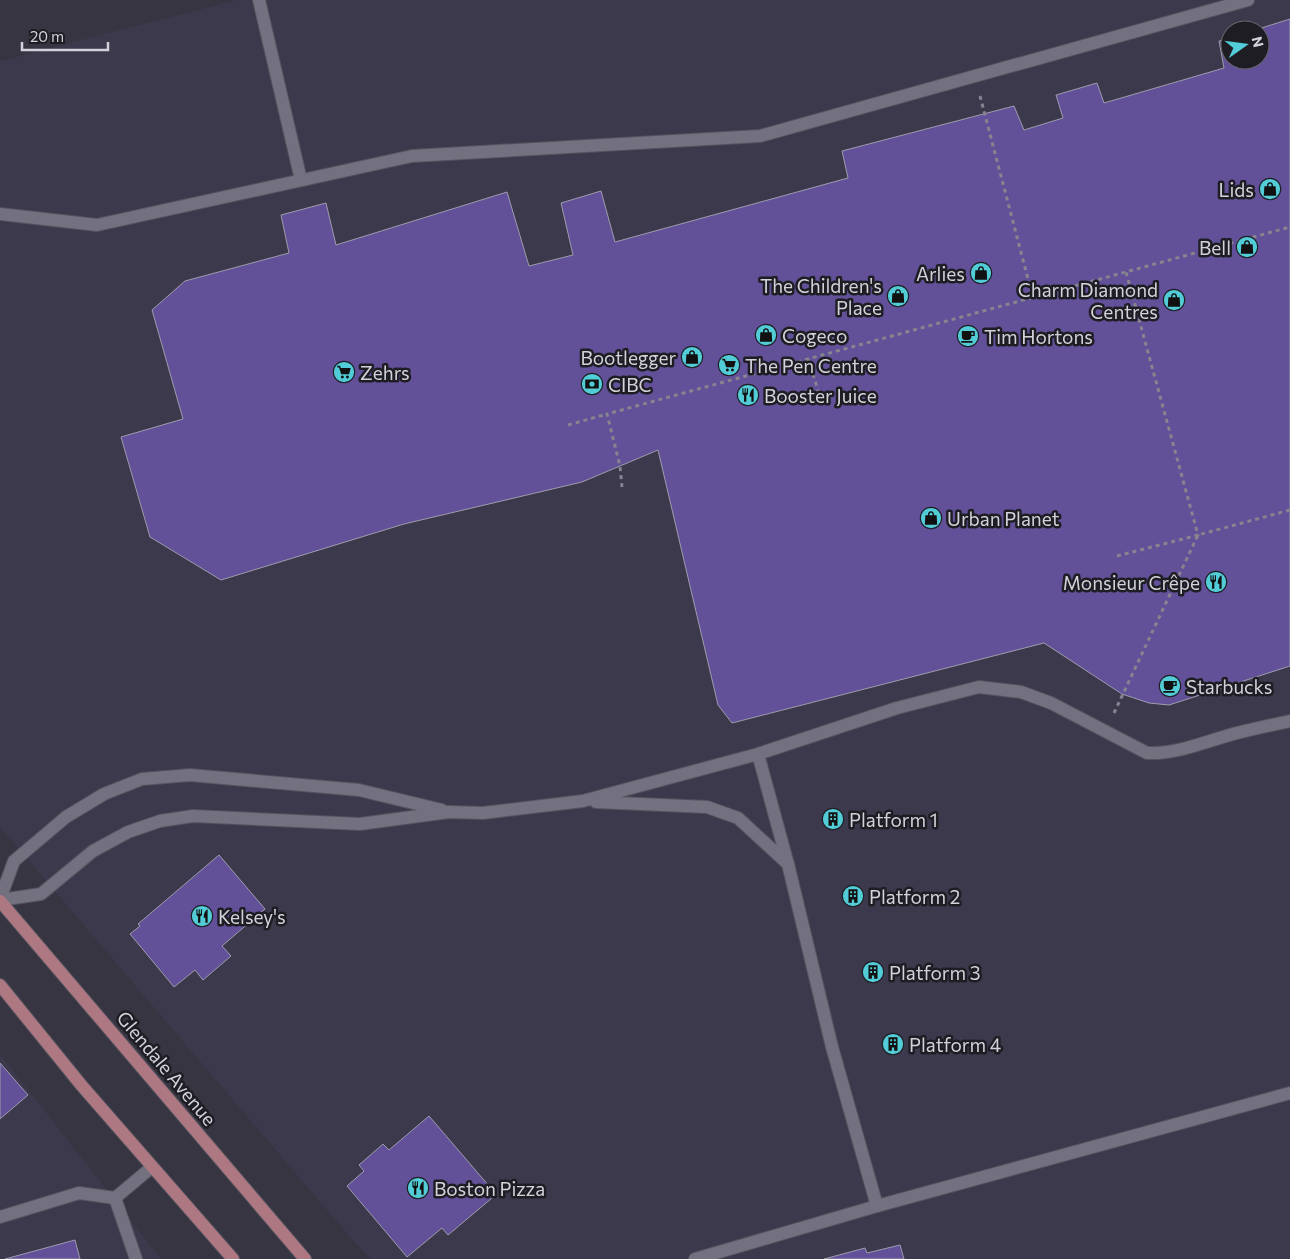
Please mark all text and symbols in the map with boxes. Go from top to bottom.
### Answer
scale bar [22,20,109,52]
north arrow [1220,20,1270,70]
text: 20 m [30,27,64,45]
text: N [1249,35,1268,49]
shop icon: Lids [1258,177,1282,201]
place label: Lids [1219,178,1254,201]
shop icon: Bell [1235,235,1259,259]
place label: Bell [1199,236,1231,259]
shop icon: Arlies [969,261,993,285]
place label: Arlies [916,262,965,285]
place label: The Children's Place [760,274,882,319]
place label: Charm Diamond Centres [1018,278,1158,323]
shop icon: The Children's Place [886,284,910,308]
shop icon: Charm Diamond Centres [1162,288,1186,312]
shop icon: Cogeco [754,323,778,347]
place label: Cogeco [782,324,847,347]
cafe icon: Tim Hortons [956,324,980,348]
place label: Tim Hortons [984,325,1093,348]
shop icon: Bootlegger [680,345,704,369]
place label: Bootlegger [581,346,676,369]
supermarket icon: The Pen Centre [717,353,741,377]
place label: The Pen Centre [745,354,877,377]
supermarket icon: Zehrs [332,360,356,384]
place label: Zehrs [360,361,410,384]
bank icon: CIBC [580,372,604,396]
place label: CIBC [608,373,652,396]
restaurant icon: Booster Juice [736,383,760,407]
place label: Booster Juice [764,384,877,407]
shop icon: Urban Planet [919,506,943,530]
place label: Urban Planet [947,507,1060,530]
restaurant icon: Monsieur Crêpe [1204,570,1228,594]
place label: Monsieur Crêpe [1063,571,1200,594]
cafe icon: Starbucks [1158,674,1182,698]
place label: Starbucks [1186,675,1272,698]
building icon: Platform 1 [821,807,845,831]
place label: Platform 1 [849,808,938,831]
building icon: Platform 2 [841,884,865,908]
place label: Platform 2 [869,885,960,908]
restaurant icon: Kelsey's [190,904,214,928]
place label: Kelsey's [218,905,286,928]
building icon: Platform 3 [861,960,885,984]
place label: Platform 3 [889,961,981,984]
street label: Glendale Avenue [112,1006,222,1130]
building icon: Platform 4 [881,1032,905,1056]
place label: Platform 4 [909,1033,1001,1056]
restaurant icon: Boston Pizza [406,1176,430,1200]
place label: Boston Pizza [434,1177,545,1200]

